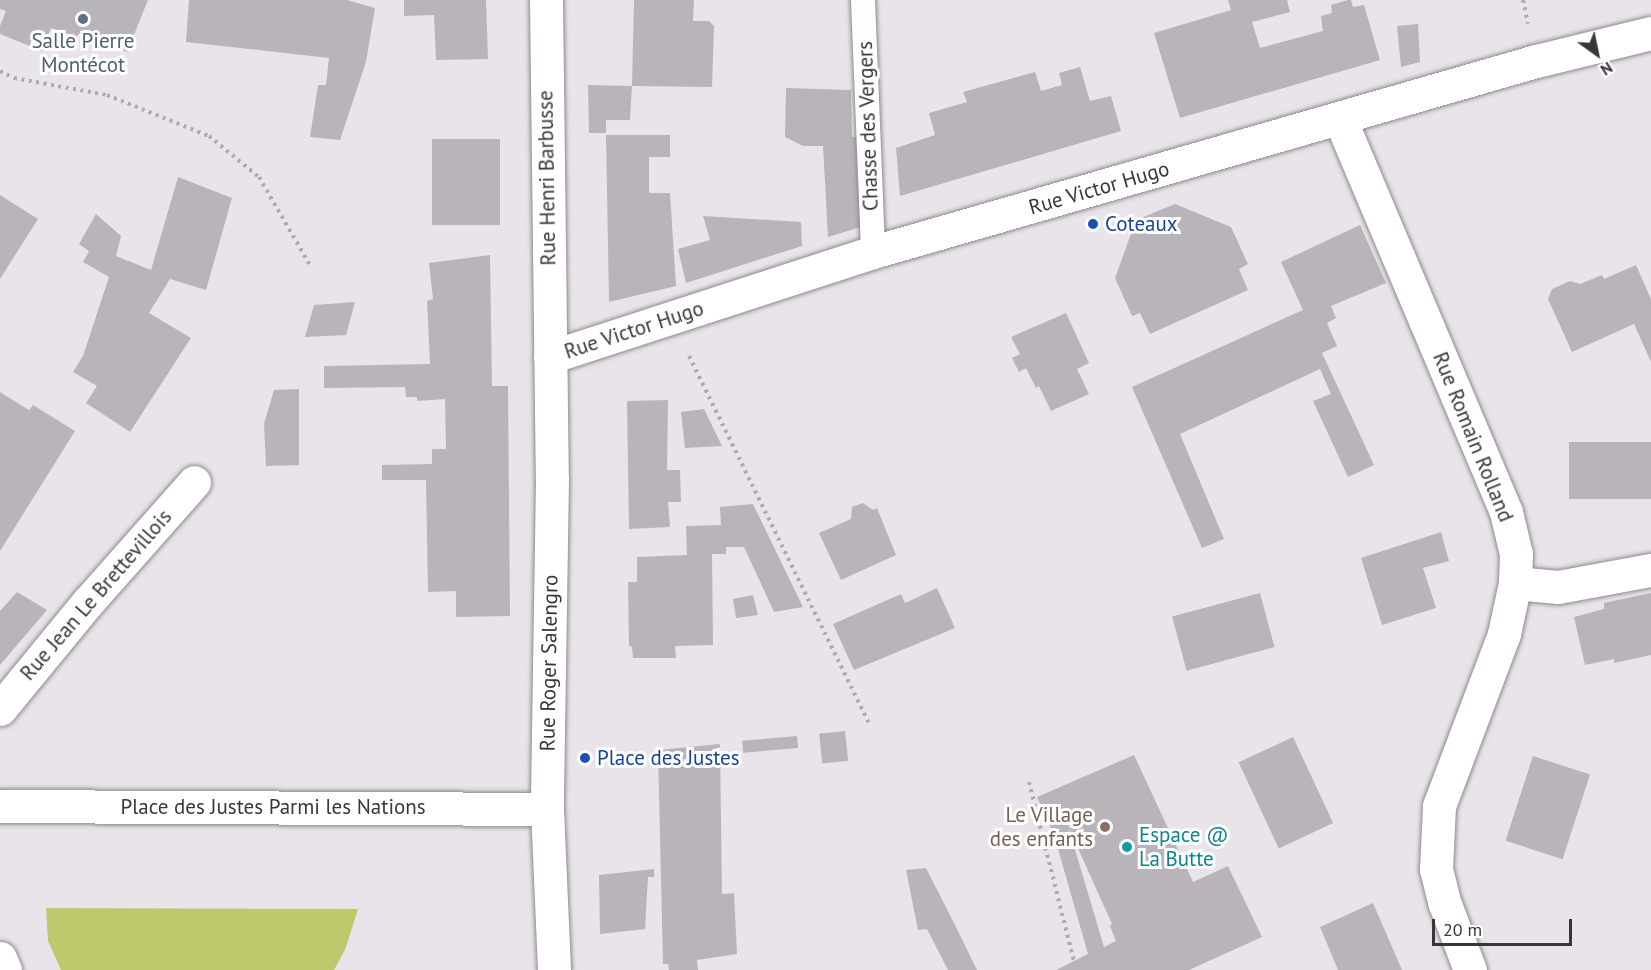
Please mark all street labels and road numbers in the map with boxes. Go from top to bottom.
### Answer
street label: Chasse des Vergers [852,40,884,212]
street label: Rue Henri Barbusse [533,90,561,266]
street label: Rue Victor Hugo [1025,156,1173,220]
street label: Rue Victor Hugo [561,295,707,365]
street label: Rue Romain Rolland [1427,348,1519,526]
street label: Rue Jean Le Brettevillois [15,504,177,686]
street label: Rue Roger Salengro [535,574,563,752]
street label: Place des Justes Parmi les Nations [120,794,426,820]

